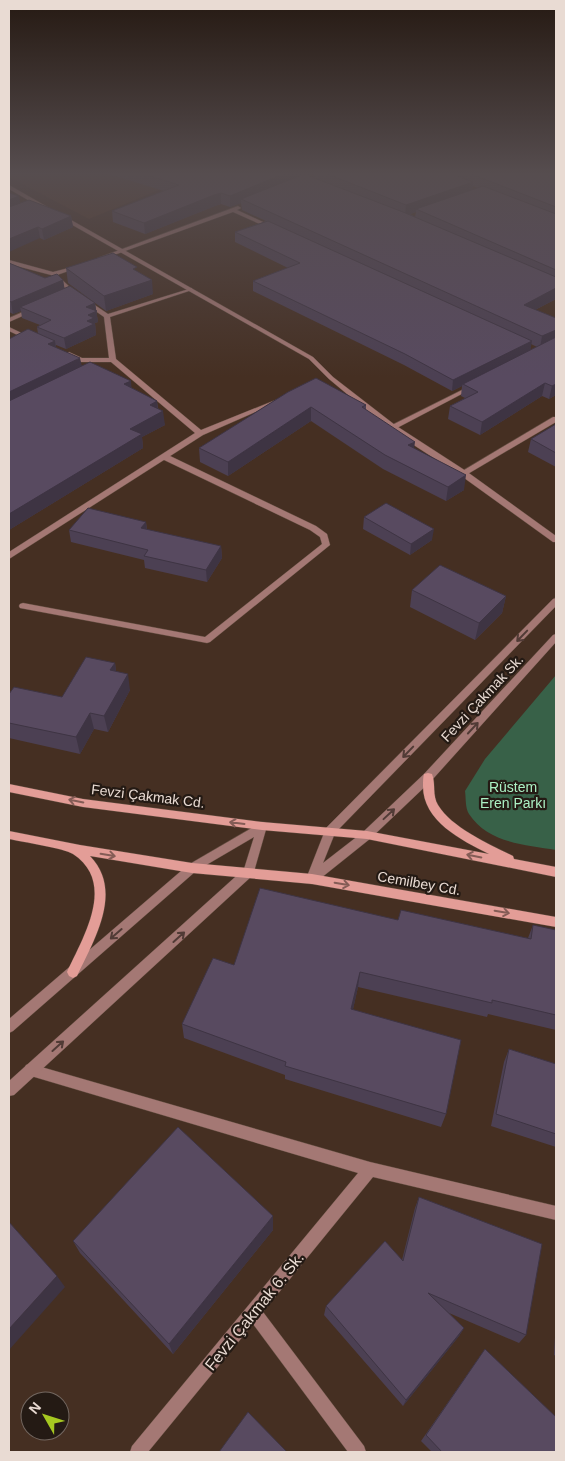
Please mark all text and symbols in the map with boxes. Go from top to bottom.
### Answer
one-way arrow [516,630,528,642]
street label: Fevzi Çakmak Sk. [438,651,526,745]
one-way arrow [467,721,479,734]
one-way arrow [402,746,414,758]
park label: Rüstem Eren Parkı [480,779,546,811]
street label: Fevzi Çakmak Cd. [90,781,206,811]
one-way arrow [68,796,84,806]
one-way arrow [383,808,396,820]
one-way arrow [229,818,245,828]
one-way arrow [100,850,116,860]
one-way arrow [467,850,483,860]
street label: Cemilbey Cd. [376,868,462,898]
one-way arrow [333,880,349,890]
one-way arrow [493,908,509,918]
one-way arrow [110,928,123,939]
one-way arrow [172,931,185,943]
one-way arrow [51,1040,64,1052]
street label: Fevzi Çakmak 6. Sk. [202,1249,307,1374]
north arrow [20,1391,70,1441]
text: N [25,1399,44,1417]

